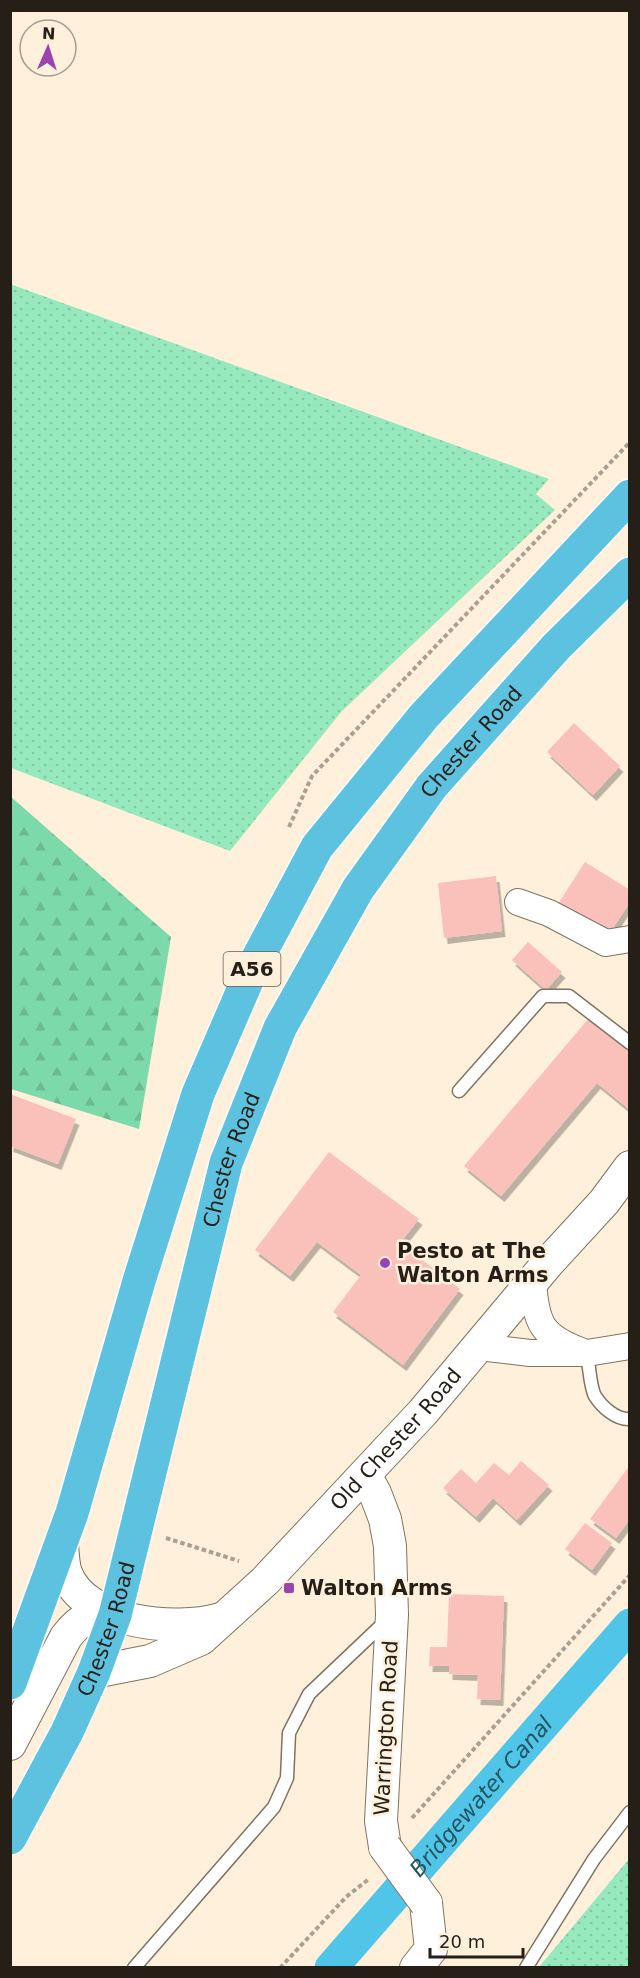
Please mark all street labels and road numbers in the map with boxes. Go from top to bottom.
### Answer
street label: Chester Road [416,681,527,802]
road number: A56 [224,952,280,986]
street label: Chester Road [199,1089,265,1230]
street label: Old Chester Road [325,1363,467,1515]
street label: Chester Road [73,1559,140,1700]
street label: Warrington Road [369,1640,403,1816]

